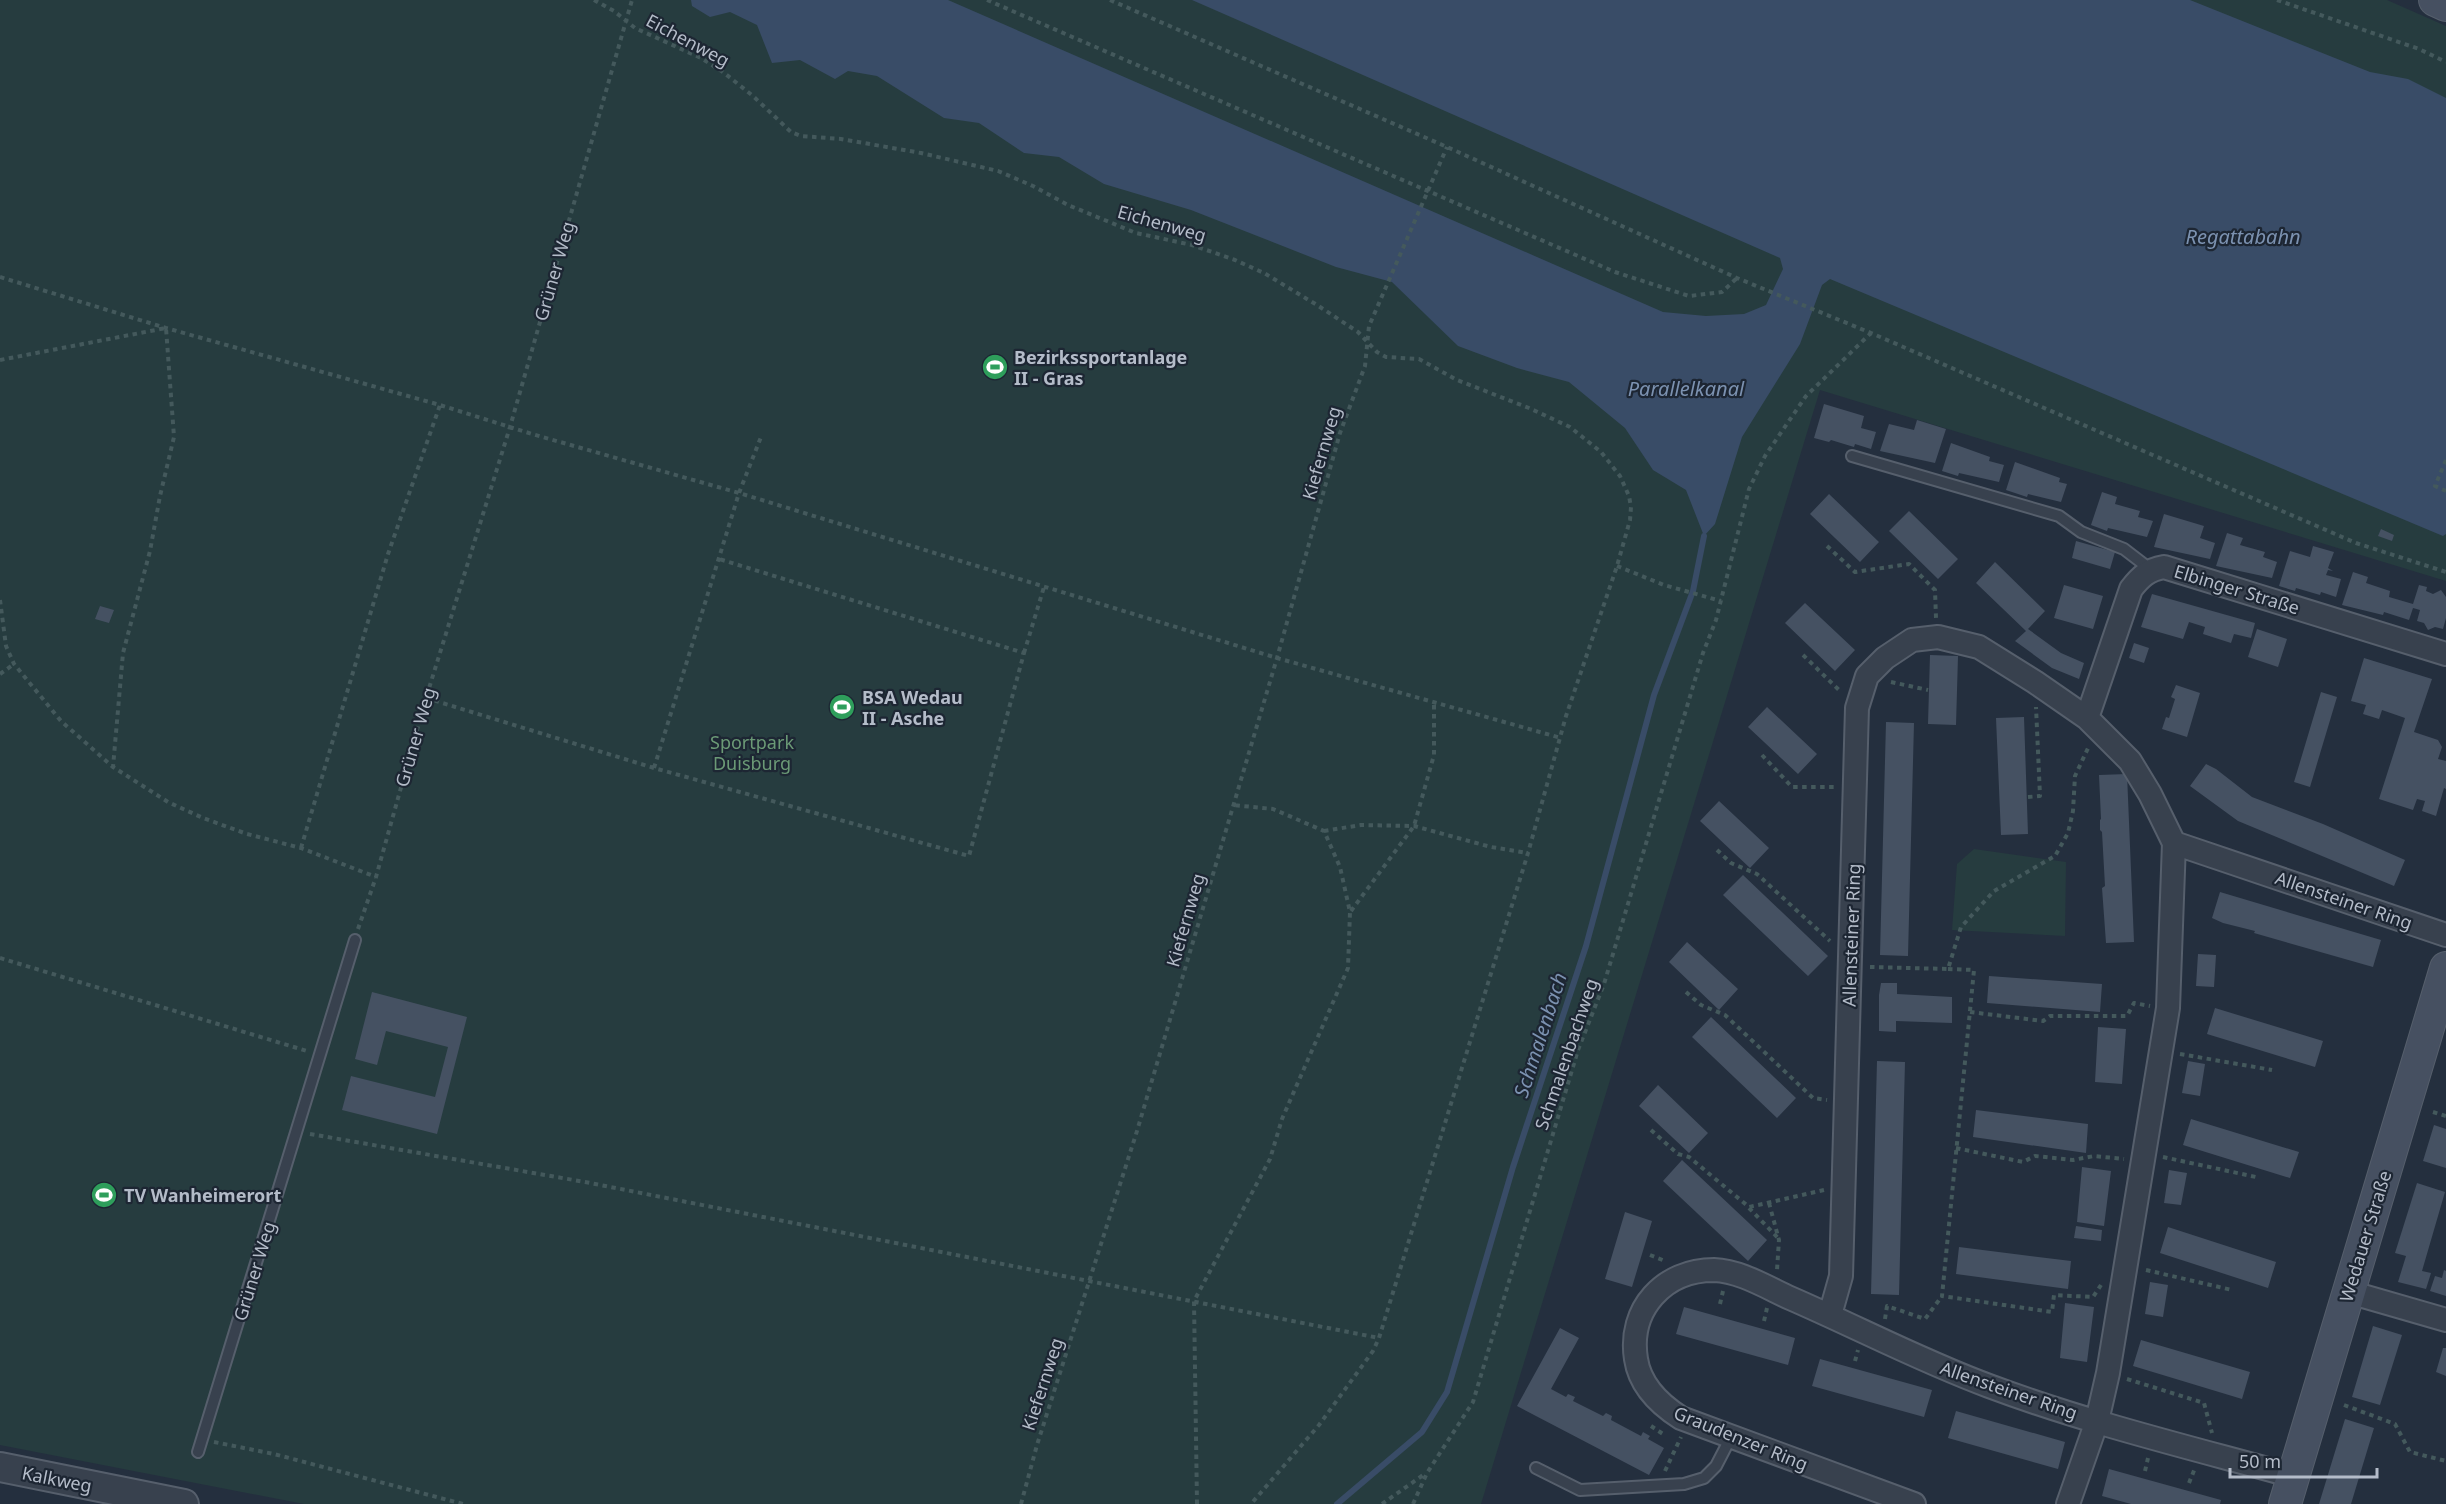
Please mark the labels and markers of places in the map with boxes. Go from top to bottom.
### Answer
place label: Bezirkssportanlage II - Gras [1014,345,1187,390]
sports icon: Bezirkssportanlage II - Gras [980,352,1010,382]
place label: BSA Wedau II - Asche [862,685,963,730]
sports icon: BSA Wedau II - Asche [827,692,857,722]
sports icon: TV Wanheimerort [89,1180,119,1210]
place label: TV Wanheimerort [124,1183,281,1207]

